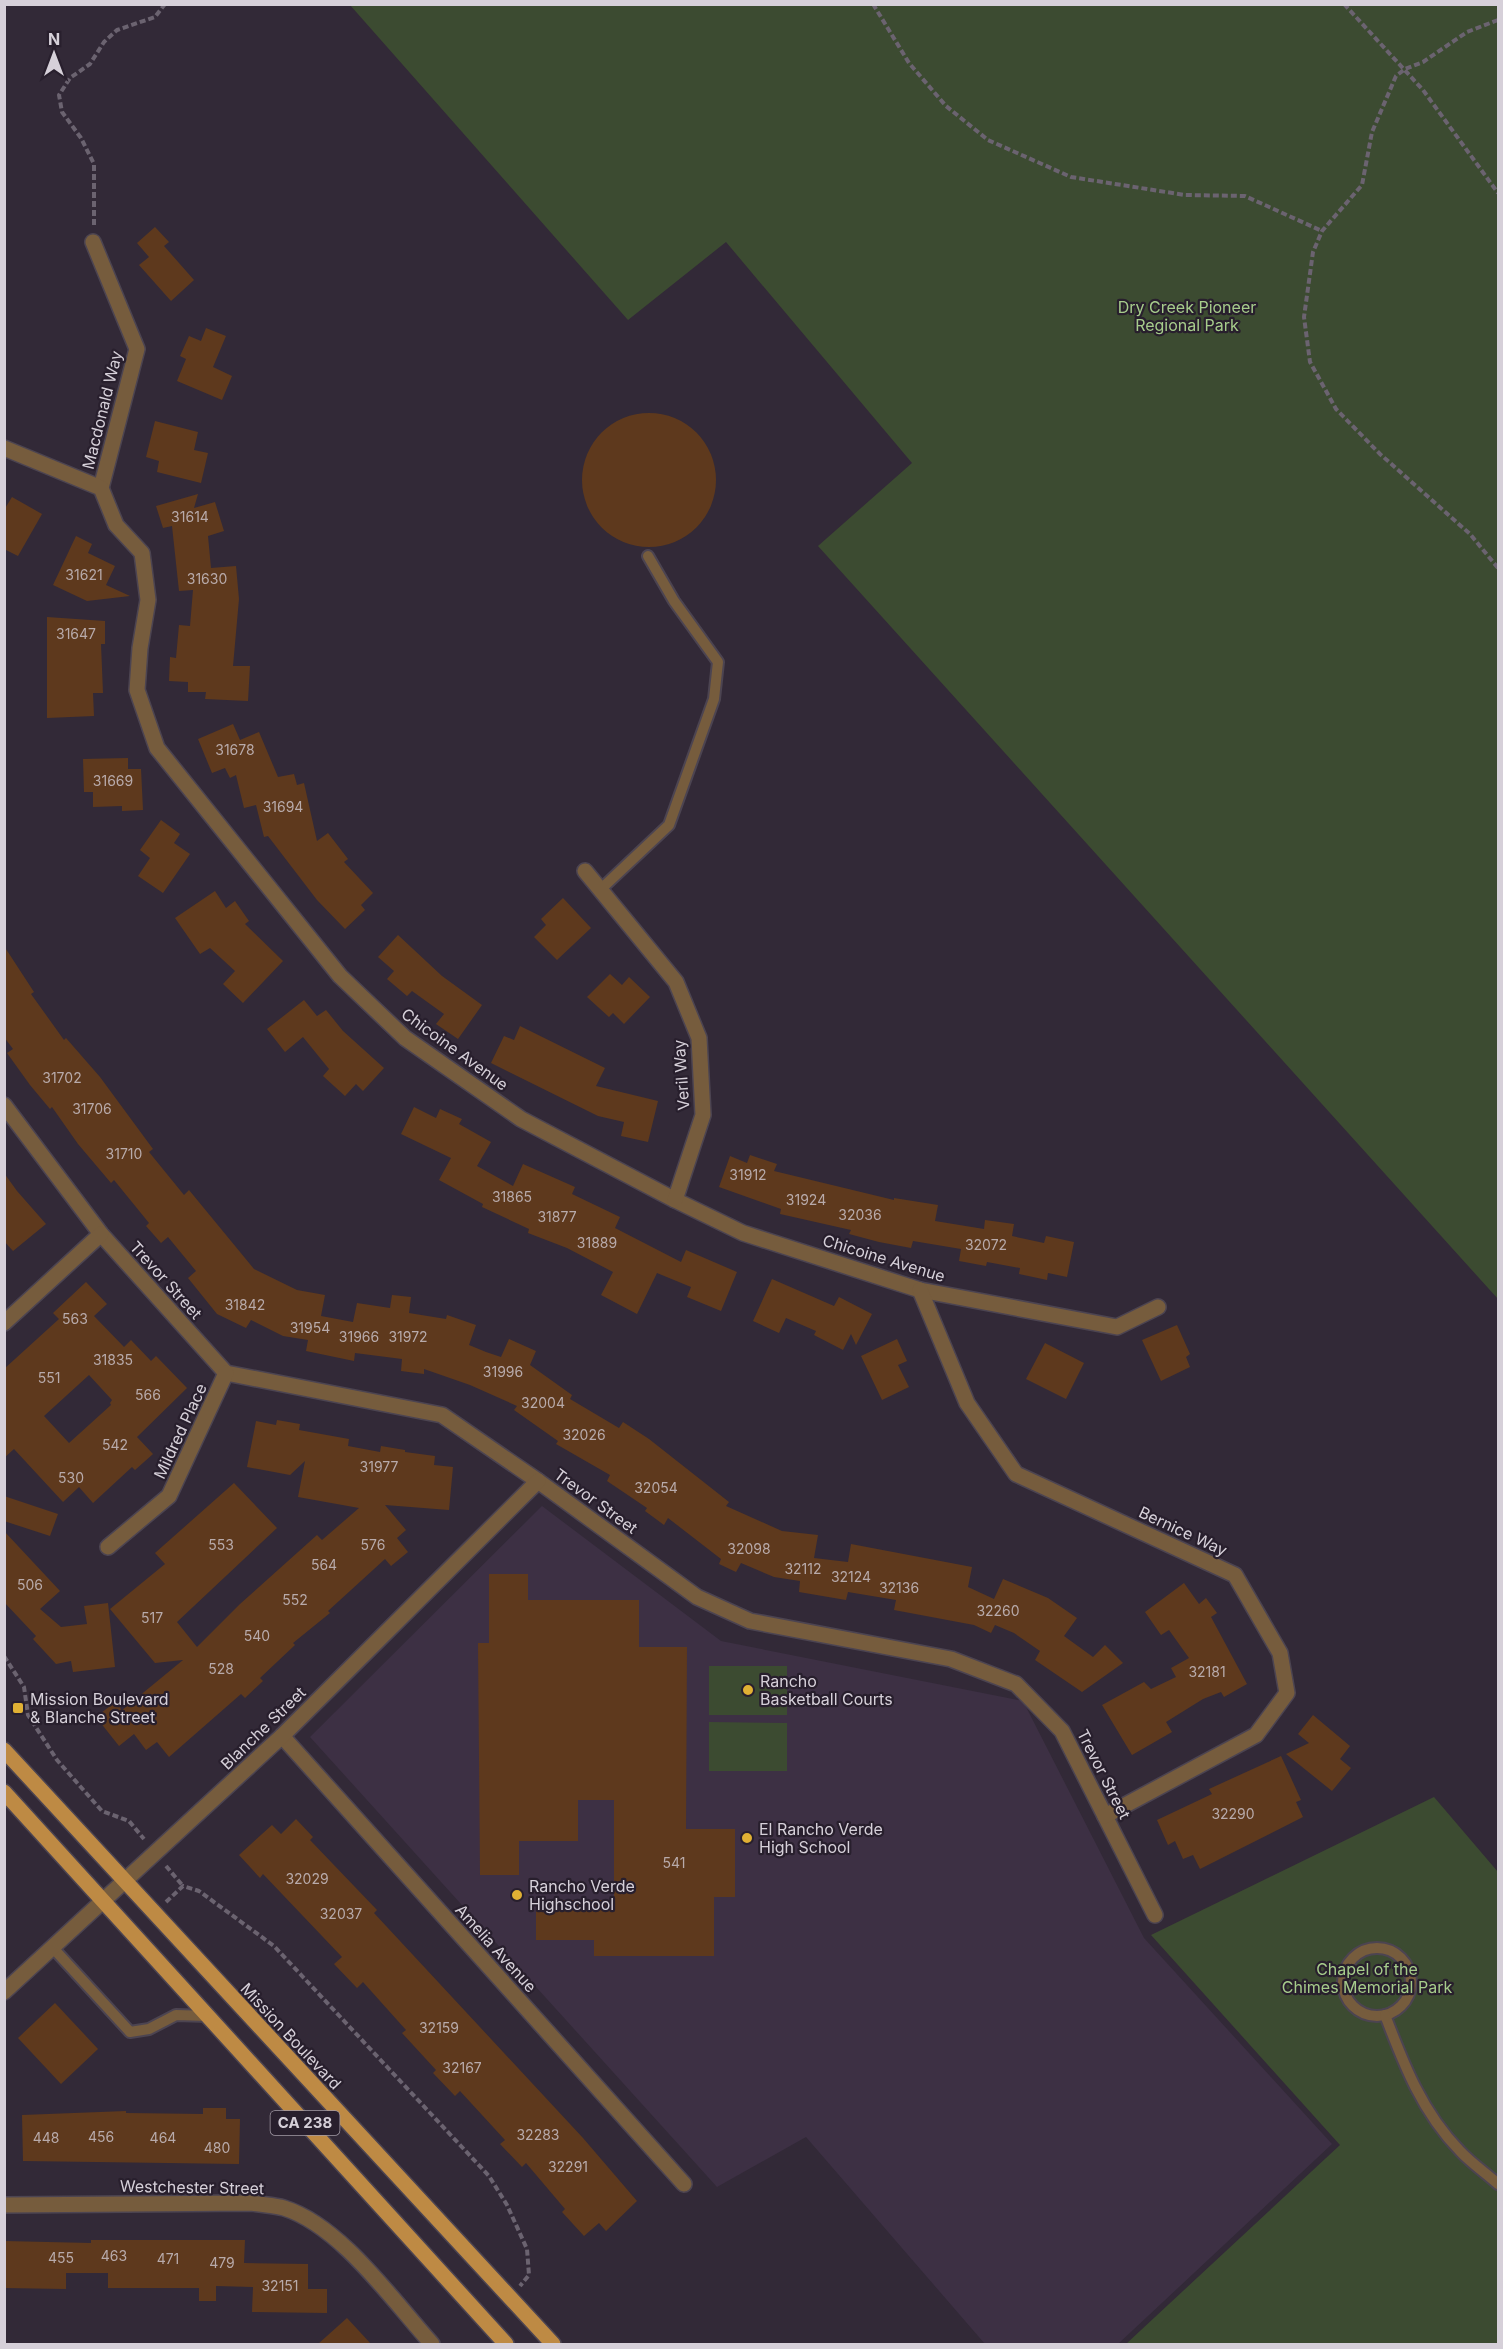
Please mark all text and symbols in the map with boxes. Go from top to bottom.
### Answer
north arrow [24,24,84,84]
text: N [48,29,60,49]
park label: Dry Creek Pioneer Regional Park [1118,297,1256,335]
street label: Macdonald Way [78,349,126,471]
house number: 31614 [171,508,209,525]
house number: 31621 [65,566,103,583]
house number: 31630 [187,570,227,587]
house number: 31647 [56,625,96,642]
house number: 31678 [215,741,255,758]
house number: 31669 [93,772,133,789]
house number: 31694 [263,798,303,815]
street label: Chicoine Avenue [398,1004,512,1094]
street label: Veril Way [669,1039,693,1111]
house number: 31702 [42,1069,82,1086]
house number: 31706 [72,1100,112,1117]
house number: 31710 [106,1145,142,1162]
house number: 31912 [729,1166,767,1183]
house number: 31865 [492,1188,532,1205]
house number: 31924 [786,1191,826,1208]
house number: 32036 [838,1206,882,1223]
house number: 31877 [537,1208,577,1225]
street label: Chicoine Avenue [820,1230,948,1286]
house number: 31889 [577,1234,617,1251]
house number: 32072 [965,1236,1007,1253]
street label: Trevor Street [126,1237,206,1323]
house number: 31842 [225,1296,265,1313]
house number: 563 [62,1310,88,1327]
house number: 31954 [290,1319,330,1336]
house number: 31966 [339,1328,379,1345]
house number: 31972 [388,1328,428,1345]
house number: 31835 [93,1351,133,1368]
house number: 31996 [483,1363,523,1380]
house number: 551 [38,1369,60,1386]
street label: Mildred Place [149,1380,211,1482]
house number: 566 [135,1386,161,1403]
house number: 32004 [521,1394,565,1411]
house number: 32026 [562,1426,606,1443]
house number: 542 [102,1436,128,1453]
house number: 31977 [360,1458,399,1475]
street label: Trevor Street [550,1464,642,1538]
house number: 530 [58,1469,84,1486]
house number: 32054 [634,1479,678,1496]
street label: Bernice Way [1136,1502,1230,1560]
house number: 553 [208,1536,234,1553]
house number: 576 [361,1536,385,1553]
house number: 32098 [727,1540,771,1557]
house number: 564 [311,1556,337,1573]
house number: 32112 [784,1560,822,1577]
house number: 32124 [831,1568,871,1585]
house number: 506 [17,1576,43,1593]
house number: 32136 [879,1579,919,1596]
house number: 552 [282,1591,308,1608]
house number: 32260 [976,1602,1020,1619]
house number: 517 [141,1609,163,1626]
house number: 540 [244,1627,270,1644]
house number: 528 [208,1660,234,1677]
house number: 32181 [1188,1663,1226,1680]
place label: Rancho Basketball Courts [760,1671,893,1709]
street label: Blanche Street [216,1682,310,1774]
marker: Rancho Basketball Courts [741,1683,755,1697]
place label: Mission Boulevard & Blanche Street [30,1689,169,1727]
marker: Mission Boulevard & Blanche Street [11,1701,25,1715]
street label: Trevor Street [1073,1726,1135,1822]
house number: 32290 [1211,1805,1255,1822]
place label: El Rancho Verde High School [759,1819,883,1857]
marker: El Rancho Verde High School [740,1831,754,1845]
house number: 541 [663,1854,685,1871]
house number: 32029 [285,1870,329,1887]
place label: Rancho Verde Highschool [529,1876,635,1914]
marker: Rancho Verde Highschool [510,1888,524,1902]
street label: Amelia Avenue [451,1900,541,1996]
house number: 32037 [320,1905,362,1922]
park label: Chapel of the Chimes Memorial Park [1282,1959,1452,1997]
street label: Mission Boulevard [236,1979,346,2093]
house number: 32159 [419,2019,459,2036]
house number: 32167 [442,2059,482,2076]
road number: CA 238 [270,2111,340,2135]
house number: 32283 [516,2126,560,2143]
house number: 456 [88,2128,114,2145]
house number: 448 [33,2129,59,2146]
house number: 464 [150,2129,176,2146]
house number: 480 [204,2139,230,2156]
house number: 32291 [548,2158,588,2175]
street label: Westchester Street [120,2176,264,2198]
house number: 463 [101,2247,127,2264]
house number: 455 [48,2249,74,2266]
house number: 471 [157,2250,179,2267]
house number: 479 [209,2254,235,2271]
house number: 32151 [261,2277,299,2294]

